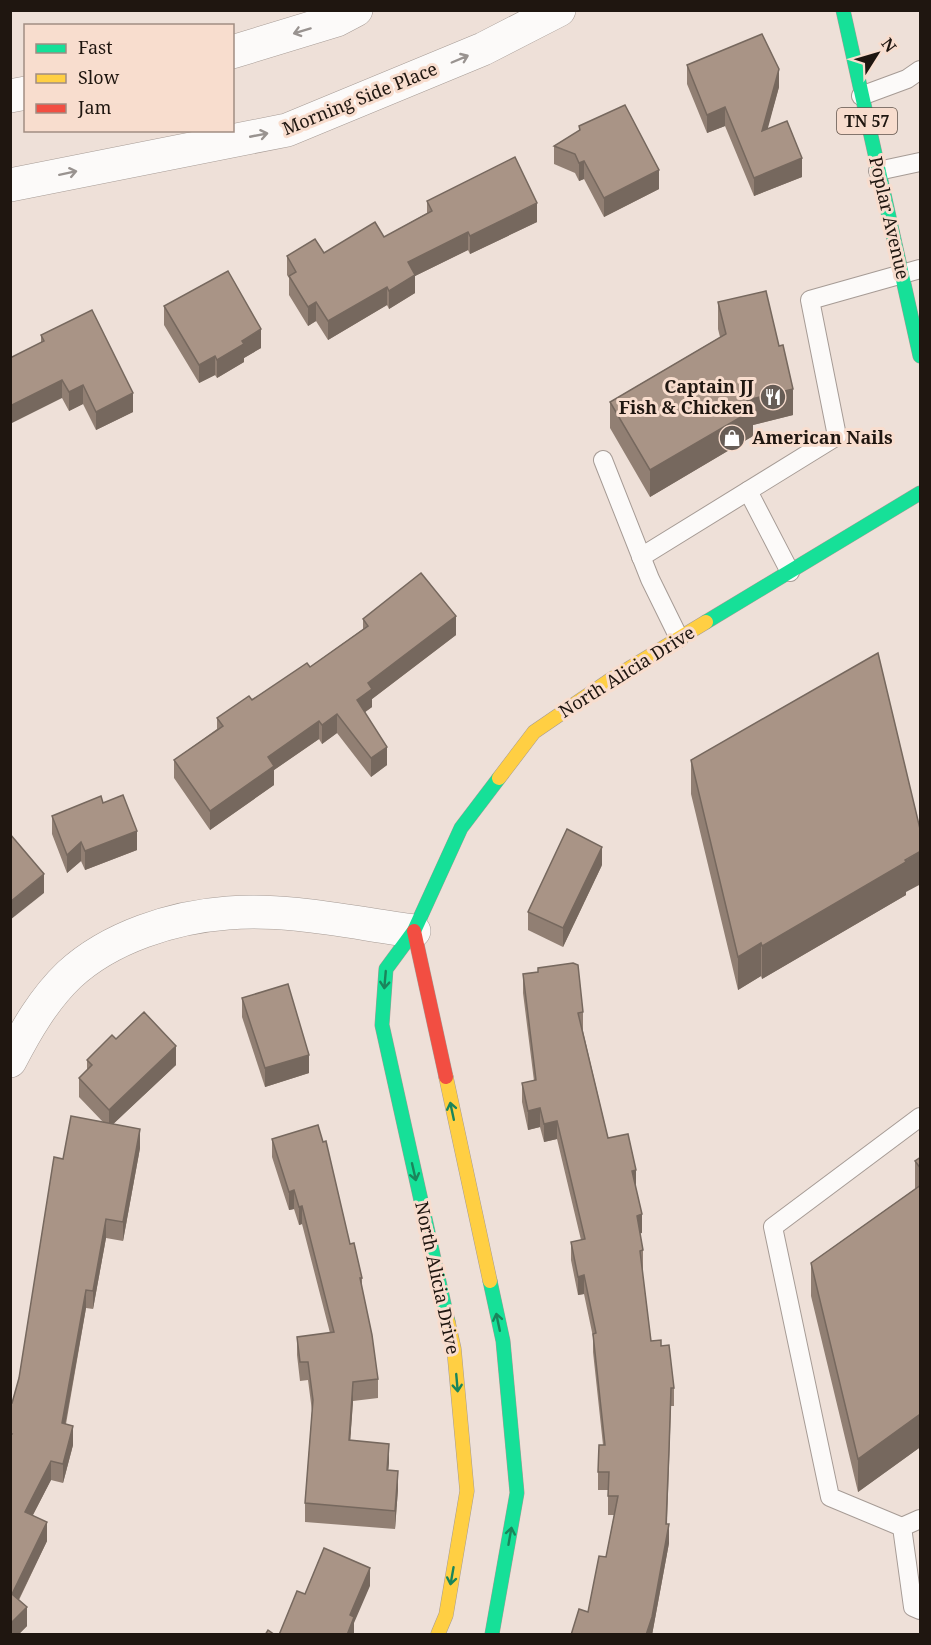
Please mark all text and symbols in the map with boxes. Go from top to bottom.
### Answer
legend [24,24,234,132]
north arrow [847,24,907,84]
one-way arrow [293,26,312,37]
text: N [876,33,902,57]
text: Fast [78,35,113,59]
one-way arrow [451,52,469,64]
street label: Morning Side Place [279,56,441,140]
text: Slow [78,65,120,89]
text: Jam [77,95,112,119]
road number: TN 57 [837,108,897,134]
one-way arrow [249,129,268,140]
street label: Poplar Avenue [864,154,916,282]
one-way arrow [58,167,77,178]
place label: Captain JJ Fish & Chicken [619,374,754,419]
restaurant icon: Captain JJ Fish & Chicken [758,382,788,412]
shop icon: American Nails [717,423,747,453]
place label: American Nails [752,425,893,449]
street label: North Alicia Drive [554,620,699,723]
one-way arrow [379,970,390,990]
one-way arrow [445,1101,457,1120]
one-way arrow [409,1162,421,1181]
street label: North Alicia Drive [410,1199,466,1357]
one-way arrow [492,1312,504,1331]
one-way arrow [452,1373,463,1392]
one-way arrow [505,1526,516,1546]
one-way arrow [447,1566,458,1586]

